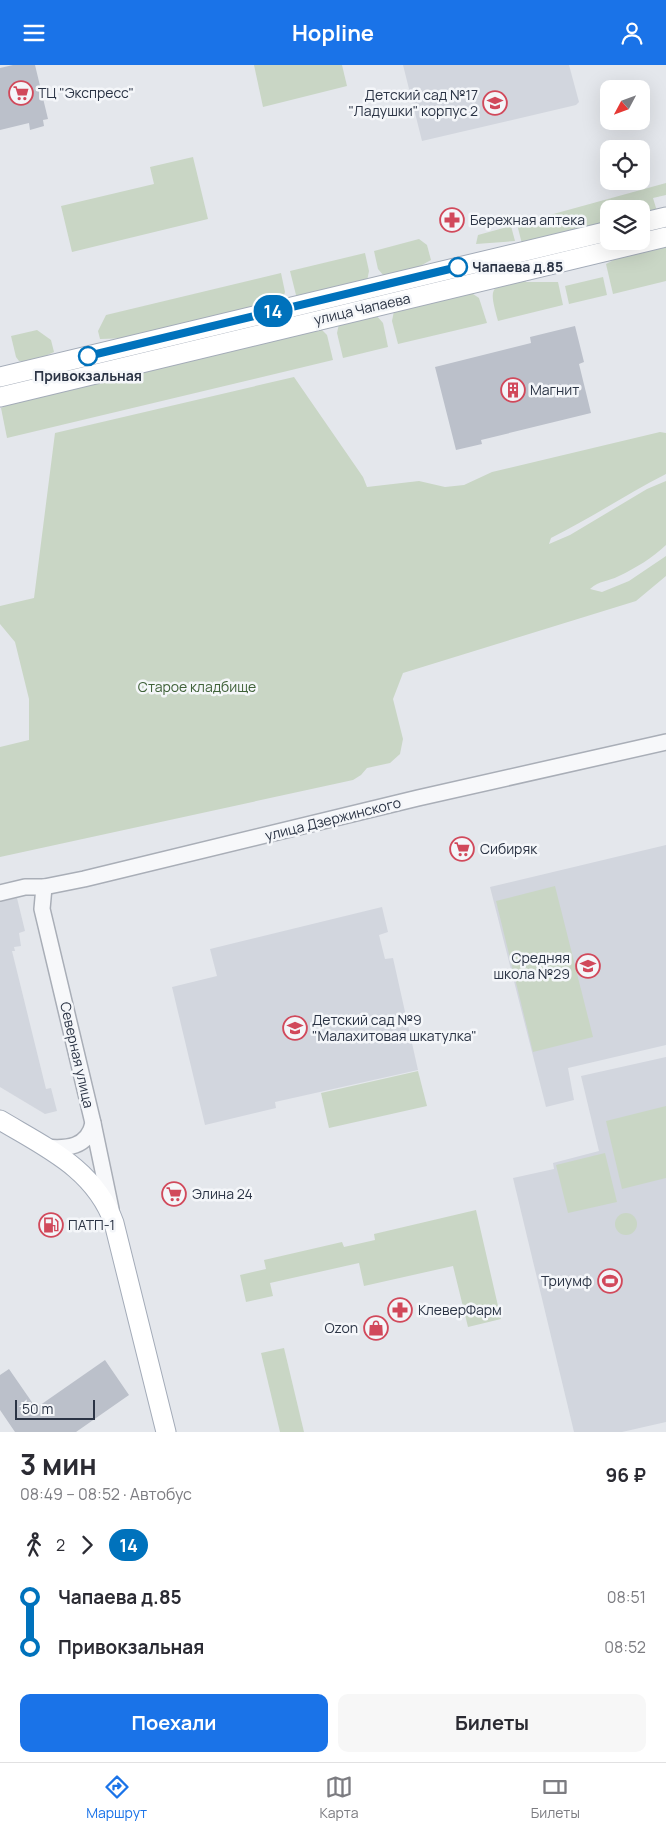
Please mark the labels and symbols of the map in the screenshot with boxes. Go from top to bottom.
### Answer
supermarket icon: ТЦ "Экспресс" [8,80,34,106]
north arrow [600,80,650,130]
place label: ТЦ "Экспресс" [38,83,134,102]
place label: Детский сад №17 "Ладушки" корпус 2 [348,85,478,120]
school or university icon: Детский сад №17 "Ладушки" корпус 2 [482,90,508,116]
pharmacy icon: Бережная аптека [439,207,465,233]
place label: Бережная аптека [470,210,585,229]
marker: Чапаева д.85 [448,257,468,277]
place label: Чапаева д.85 [472,257,563,276]
street label: улица Чапаева [312,288,412,329]
line badge: 14 [250,295,296,327]
marker: Привокзальная [78,346,98,366]
place label: Привокзальная [34,366,142,385]
building icon: Магнит [500,377,526,403]
place label: Магнит [530,380,579,399]
park label: Старое кладбище [138,677,256,696]
street label: улица Дзержинского [263,792,403,845]
supermarket icon: Сибиряк [449,836,475,862]
place label: Сибиряк [480,839,538,858]
place label: Средняя школа №29 [494,948,570,983]
school or university icon: Средняя школа №29 [575,953,601,979]
street label: Северная улица [56,1000,99,1110]
place label: Детский сад №9 "Малахитовая шкатулка" [312,1010,477,1045]
school or university icon: Детский сад №9 "Малахитовая шкатулка" [282,1015,308,1041]
supermarket icon: Элина 24 [161,1181,187,1207]
place label: Элина 24 [192,1184,253,1203]
fuel station icon: ПАТП-1 [38,1212,64,1238]
place label: ПАТП-1 [68,1215,115,1234]
sports icon: Триумф [597,1268,623,1294]
place label: Триумф [541,1271,592,1290]
pharmacy icon: КлеверФарм [387,1297,413,1323]
place label: КлеверФарм [418,1300,502,1319]
shop icon: Ozon [363,1315,389,1341]
place label: Ozon [324,1318,358,1337]
scale bar [15,1397,95,1420]

